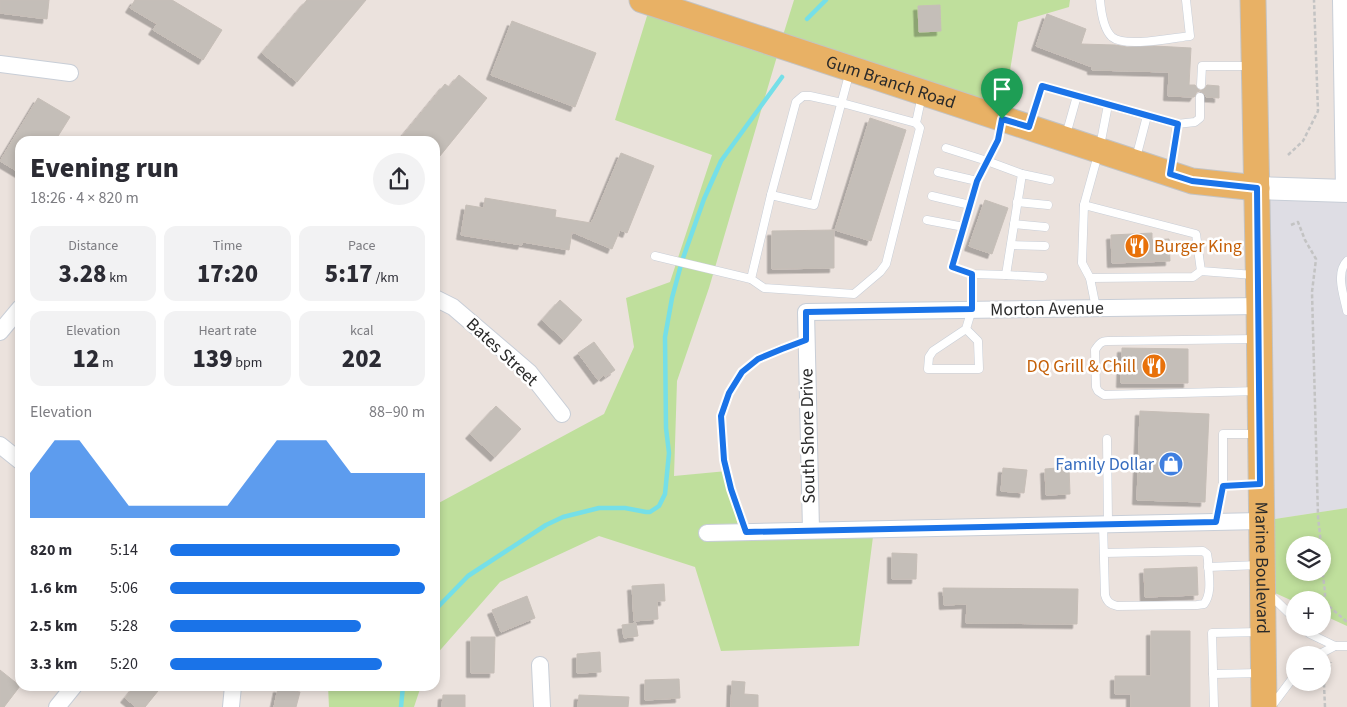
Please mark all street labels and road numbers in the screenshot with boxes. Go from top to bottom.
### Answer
street label: Gum Branch Road [823,49,959,115]
street label: Morton Avenue [990,296,1104,322]
street label: Bates Street [460,312,544,392]
street label: South Shore Drive [794,368,822,504]
street label: Marine Boulevard [1249,502,1276,634]

